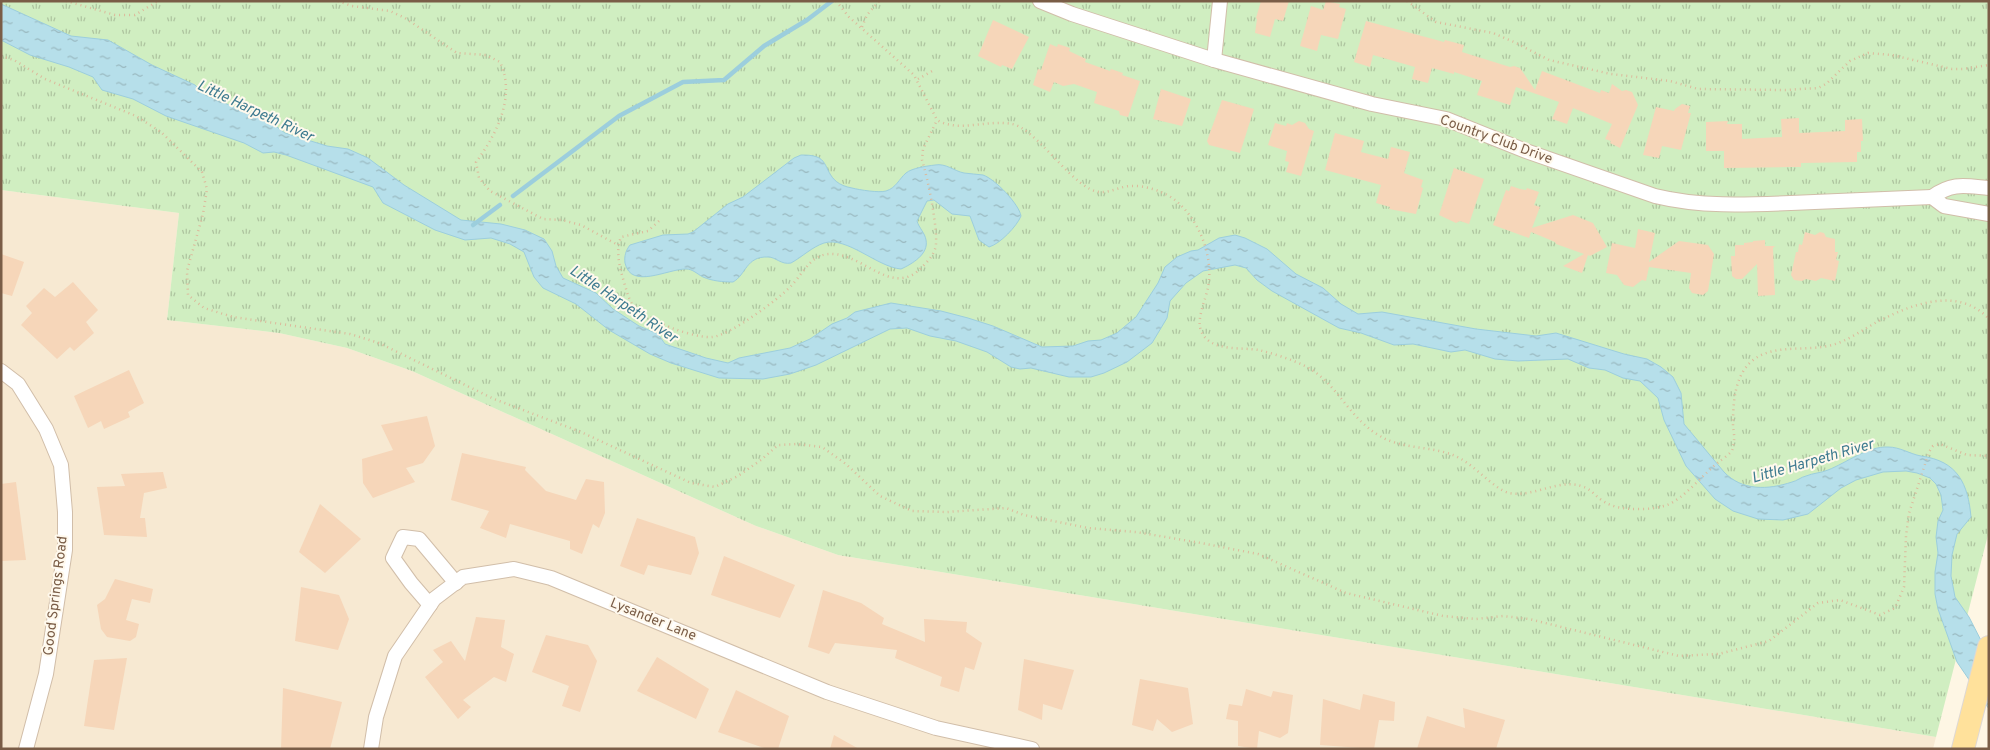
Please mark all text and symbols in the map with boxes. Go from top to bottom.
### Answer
water label: Little Harpeth River [194,77,317,148]
street label: Country Club Drive [1437,112,1555,168]
water label: Little Harpeth River [565,262,682,349]
water label: Little Harpeth River [1750,435,1877,489]
street label: Good Springs Road [40,535,72,657]
street label: Lysander Lane [607,595,699,645]

